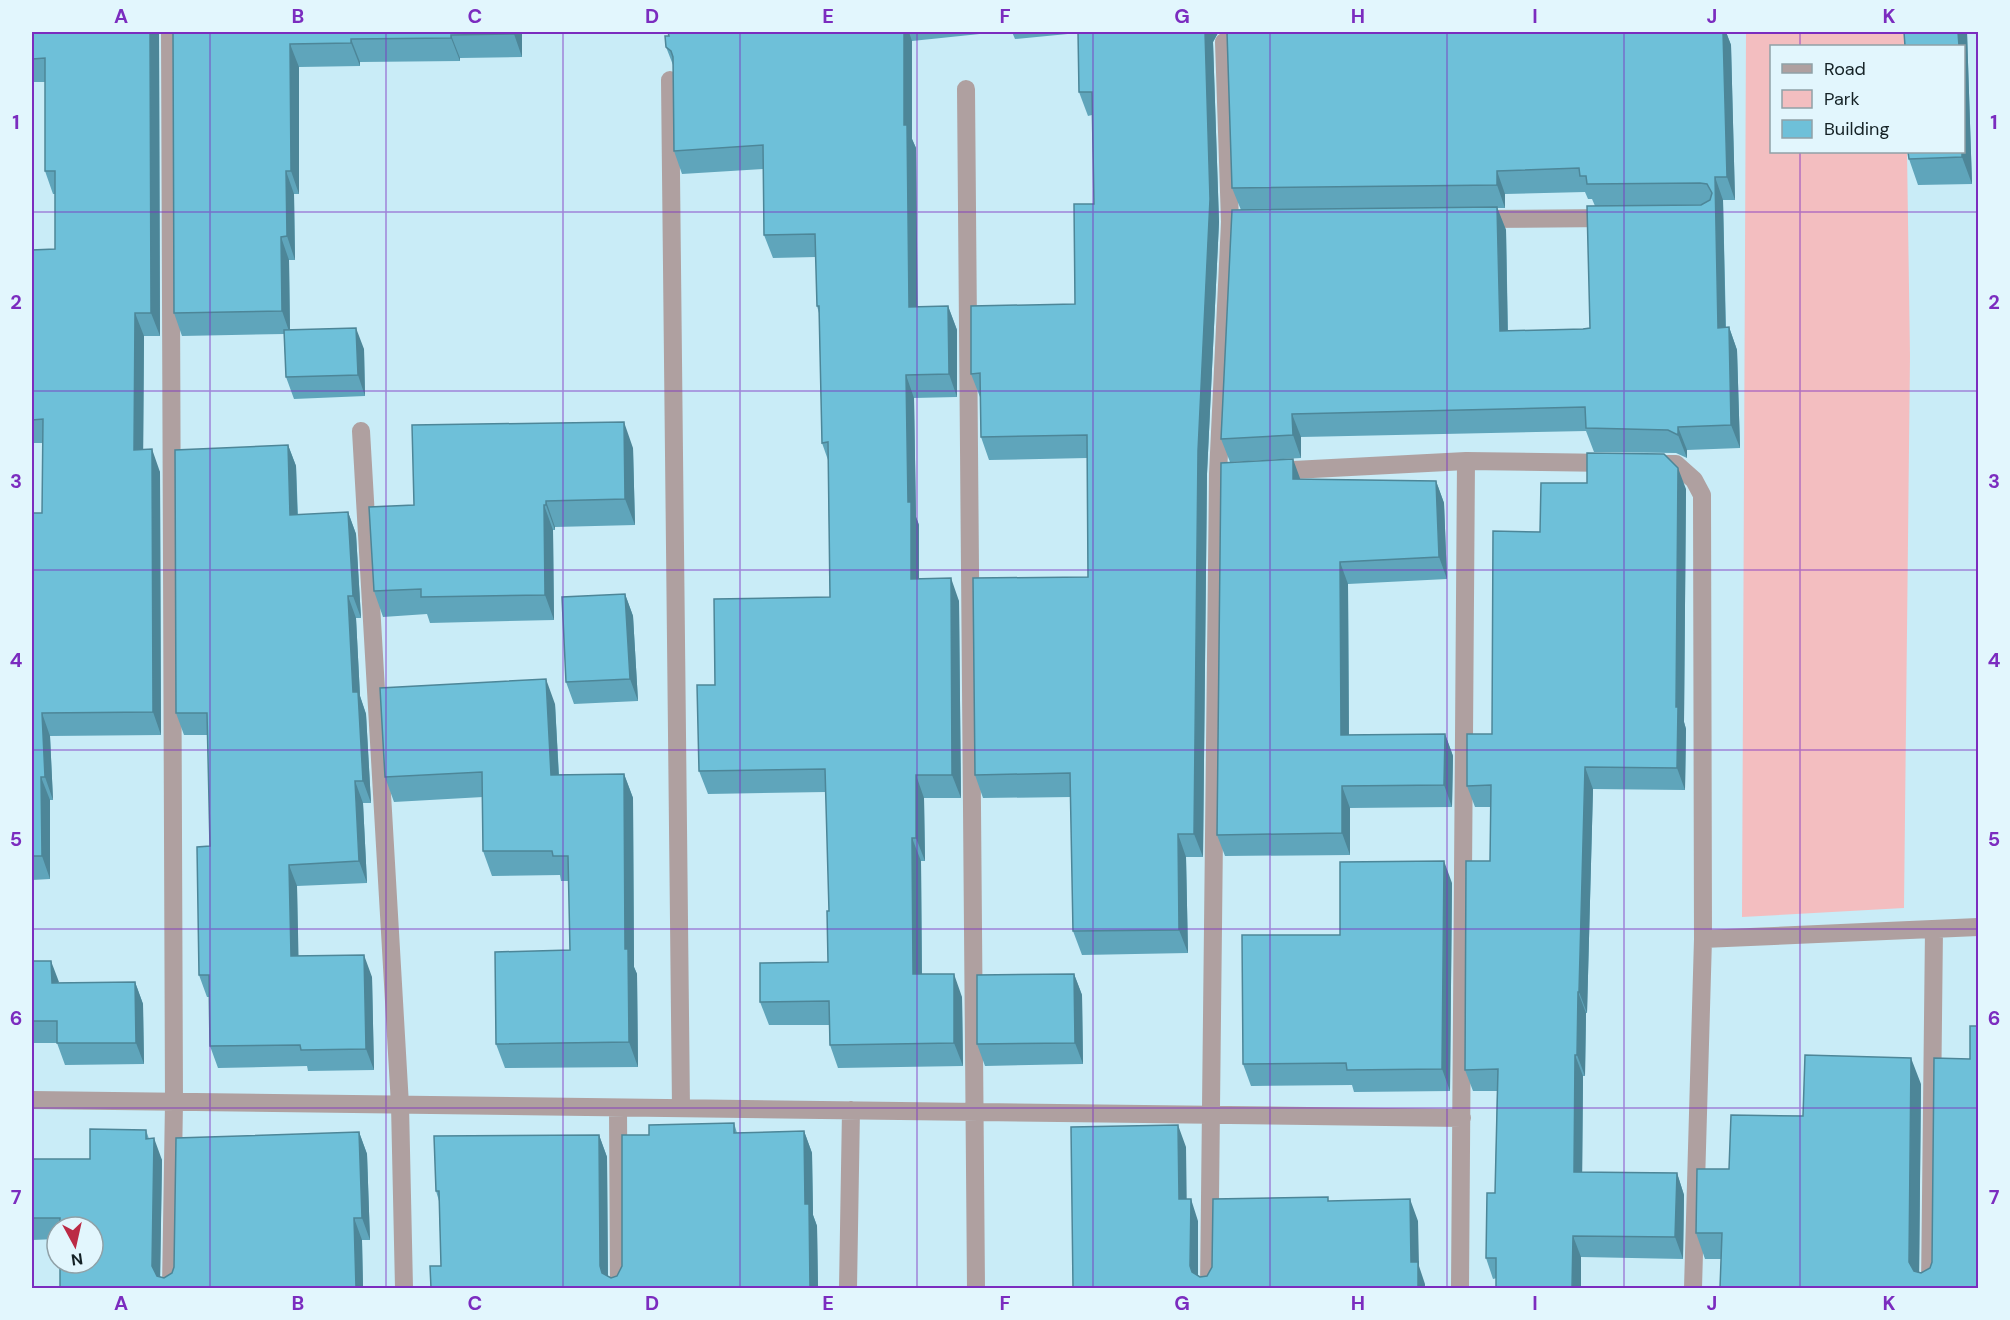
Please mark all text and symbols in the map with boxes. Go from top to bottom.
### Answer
text: A [114,3,128,29]
text: B [292,3,304,29]
text: C [468,3,482,29]
text: D [645,3,659,29]
text: E [822,3,834,29]
text: F [999,3,1011,29]
text: G [1174,3,1190,29]
text: H [1351,3,1365,29]
text: I [1532,3,1538,29]
text: J [1707,3,1717,29]
text: K [1882,3,1896,29]
legend [1770,45,1965,153]
text: Road [1824,57,1866,81]
text: Park [1824,87,1860,111]
text: 1 [12,109,20,135]
text: 1 [1990,109,1998,135]
text: Building [1824,117,1889,141]
text: 2 [10,289,22,315]
text: 2 [1988,289,2000,315]
text: 3 [10,468,22,494]
text: 3 [1988,468,2000,494]
text: 4 [10,647,23,673]
text: 4 [1988,647,2001,673]
text: 5 [10,826,22,852]
text: 5 [1988,826,2000,852]
text: 6 [10,1005,22,1031]
text: 6 [1988,1005,2000,1031]
text: 7 [11,1184,22,1210]
text: 7 [1989,1184,2000,1210]
north arrow [45,1215,105,1275]
text: N [70,1248,84,1271]
text: A [114,1290,128,1316]
text: B [292,1290,304,1316]
text: C [468,1290,482,1316]
text: D [645,1290,659,1316]
text: E [822,1290,834,1316]
text: F [999,1290,1011,1316]
text: G [1174,1290,1190,1316]
text: H [1351,1290,1365,1316]
text: I [1532,1290,1538,1316]
text: J [1707,1290,1717,1316]
text: K [1882,1290,1896,1316]

